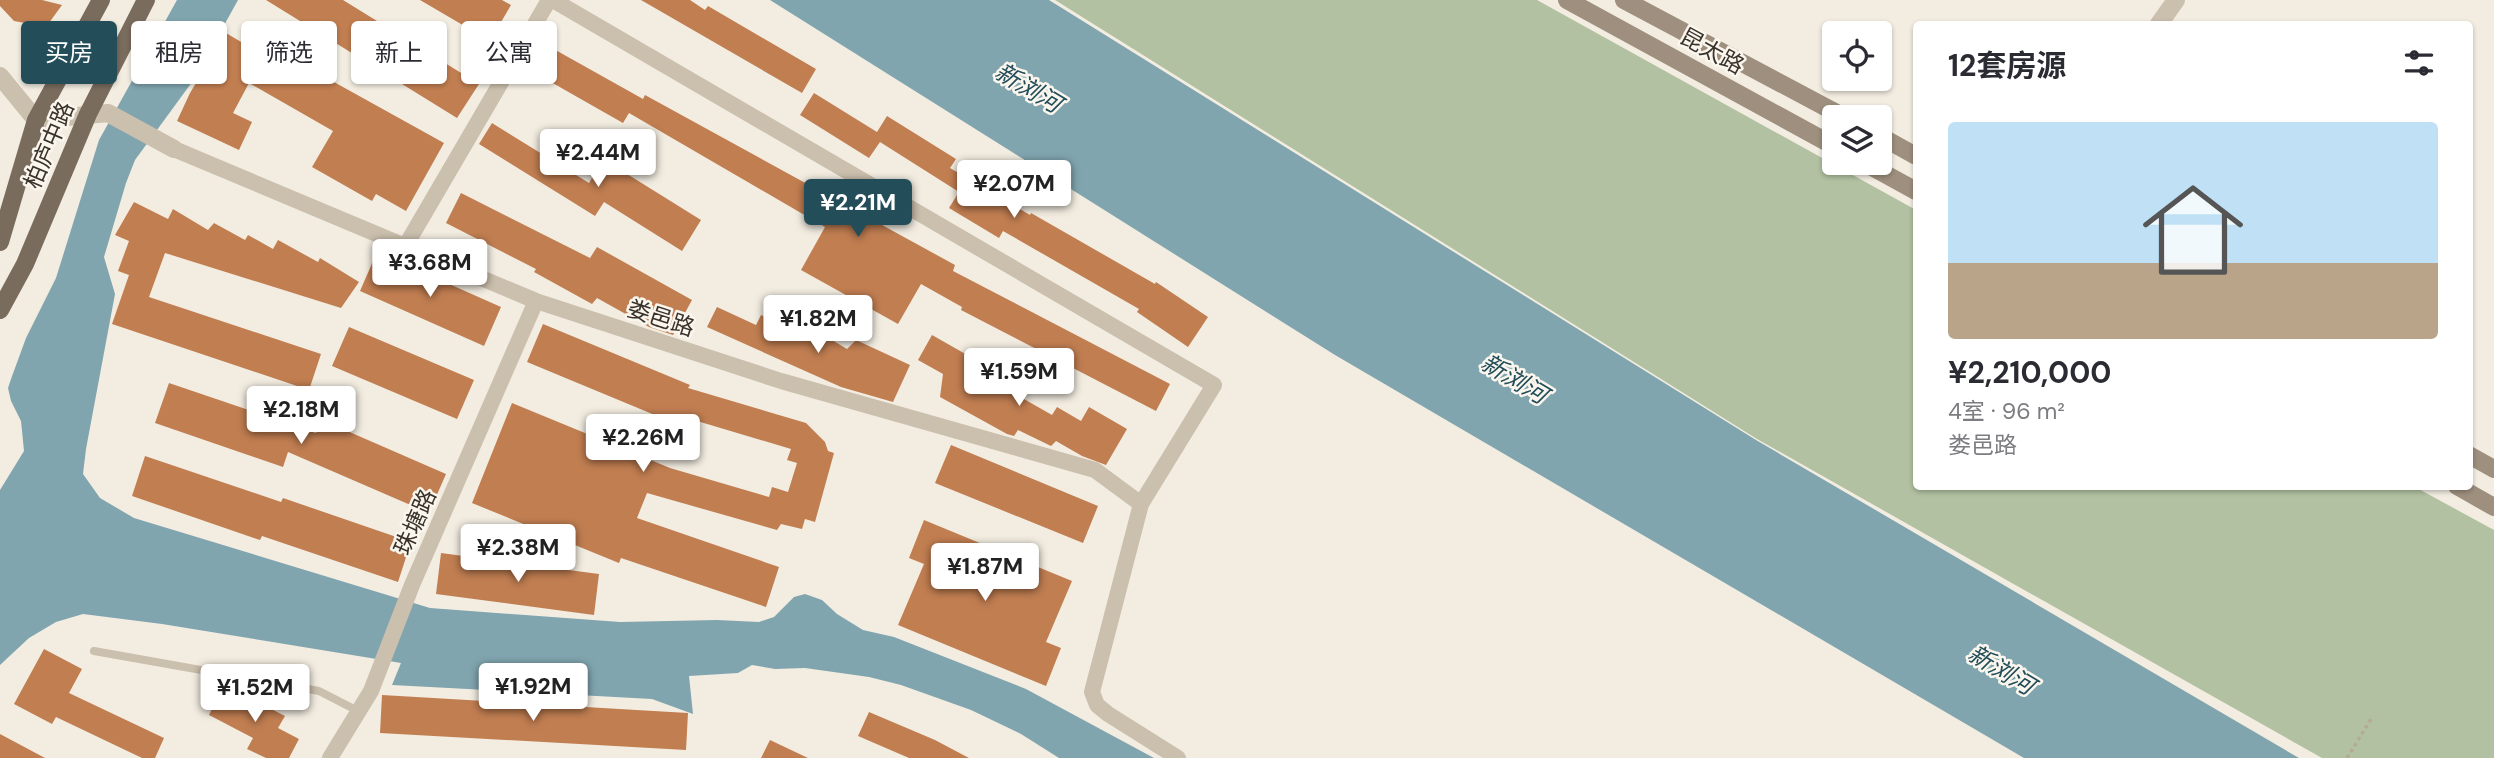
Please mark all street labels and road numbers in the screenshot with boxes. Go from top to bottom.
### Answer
street label: 昆太路 [1675,21,1749,81]
street label: 柏庐中路 [17,97,81,193]
street label: 娄邑路 [624,293,698,343]
street label: 珠塘路 [387,484,443,560]

